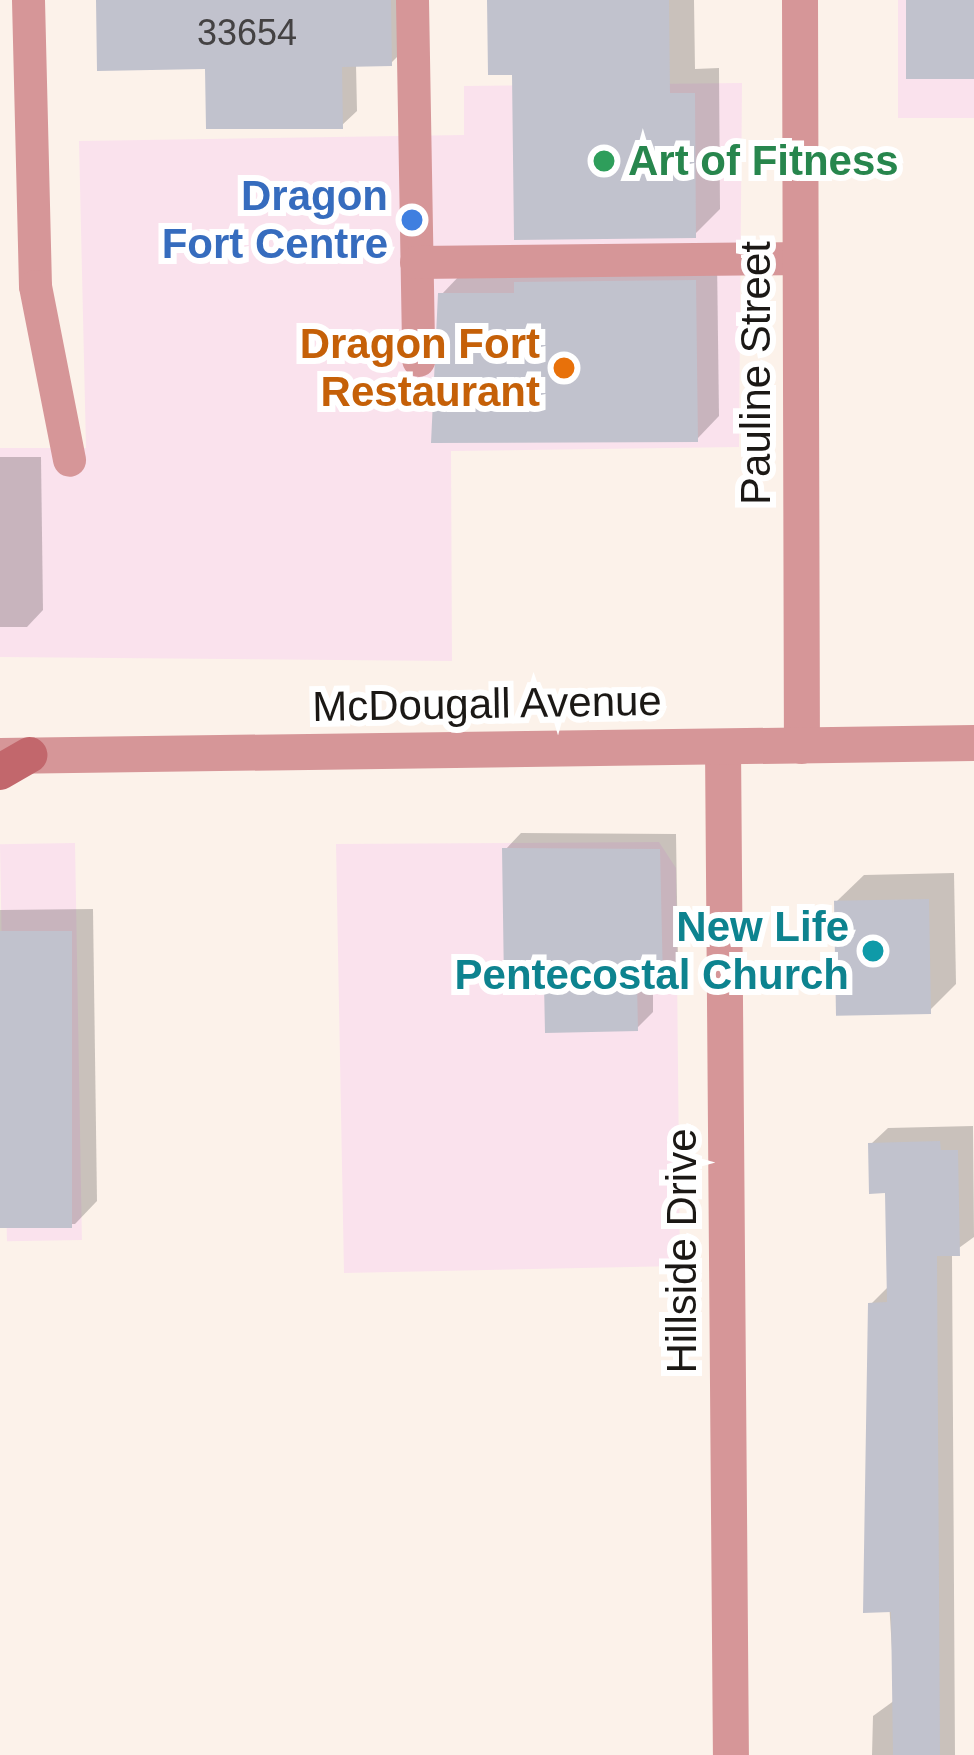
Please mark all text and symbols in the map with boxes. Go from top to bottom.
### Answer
house number: 33654 [197,11,297,55]
place label: Art of Fitness [628,136,899,186]
marker: Art of Fitness [591,148,617,174]
place label: Dragon Fort Centre [162,171,388,270]
marker: Dragon Fort Centre [399,207,425,233]
street label: Pauline Street [731,241,781,505]
place label: Dragon Fort Restaurant [300,319,540,418]
marker: Dragon Fort Restaurant [551,355,577,381]
street label: McDougall Avenue [311,676,663,732]
place label: New Life Pentecostal Church [455,902,849,1000]
marker: New Life Pentecostal Church [860,938,886,964]
street label: Hillside Drive [657,1128,707,1374]

